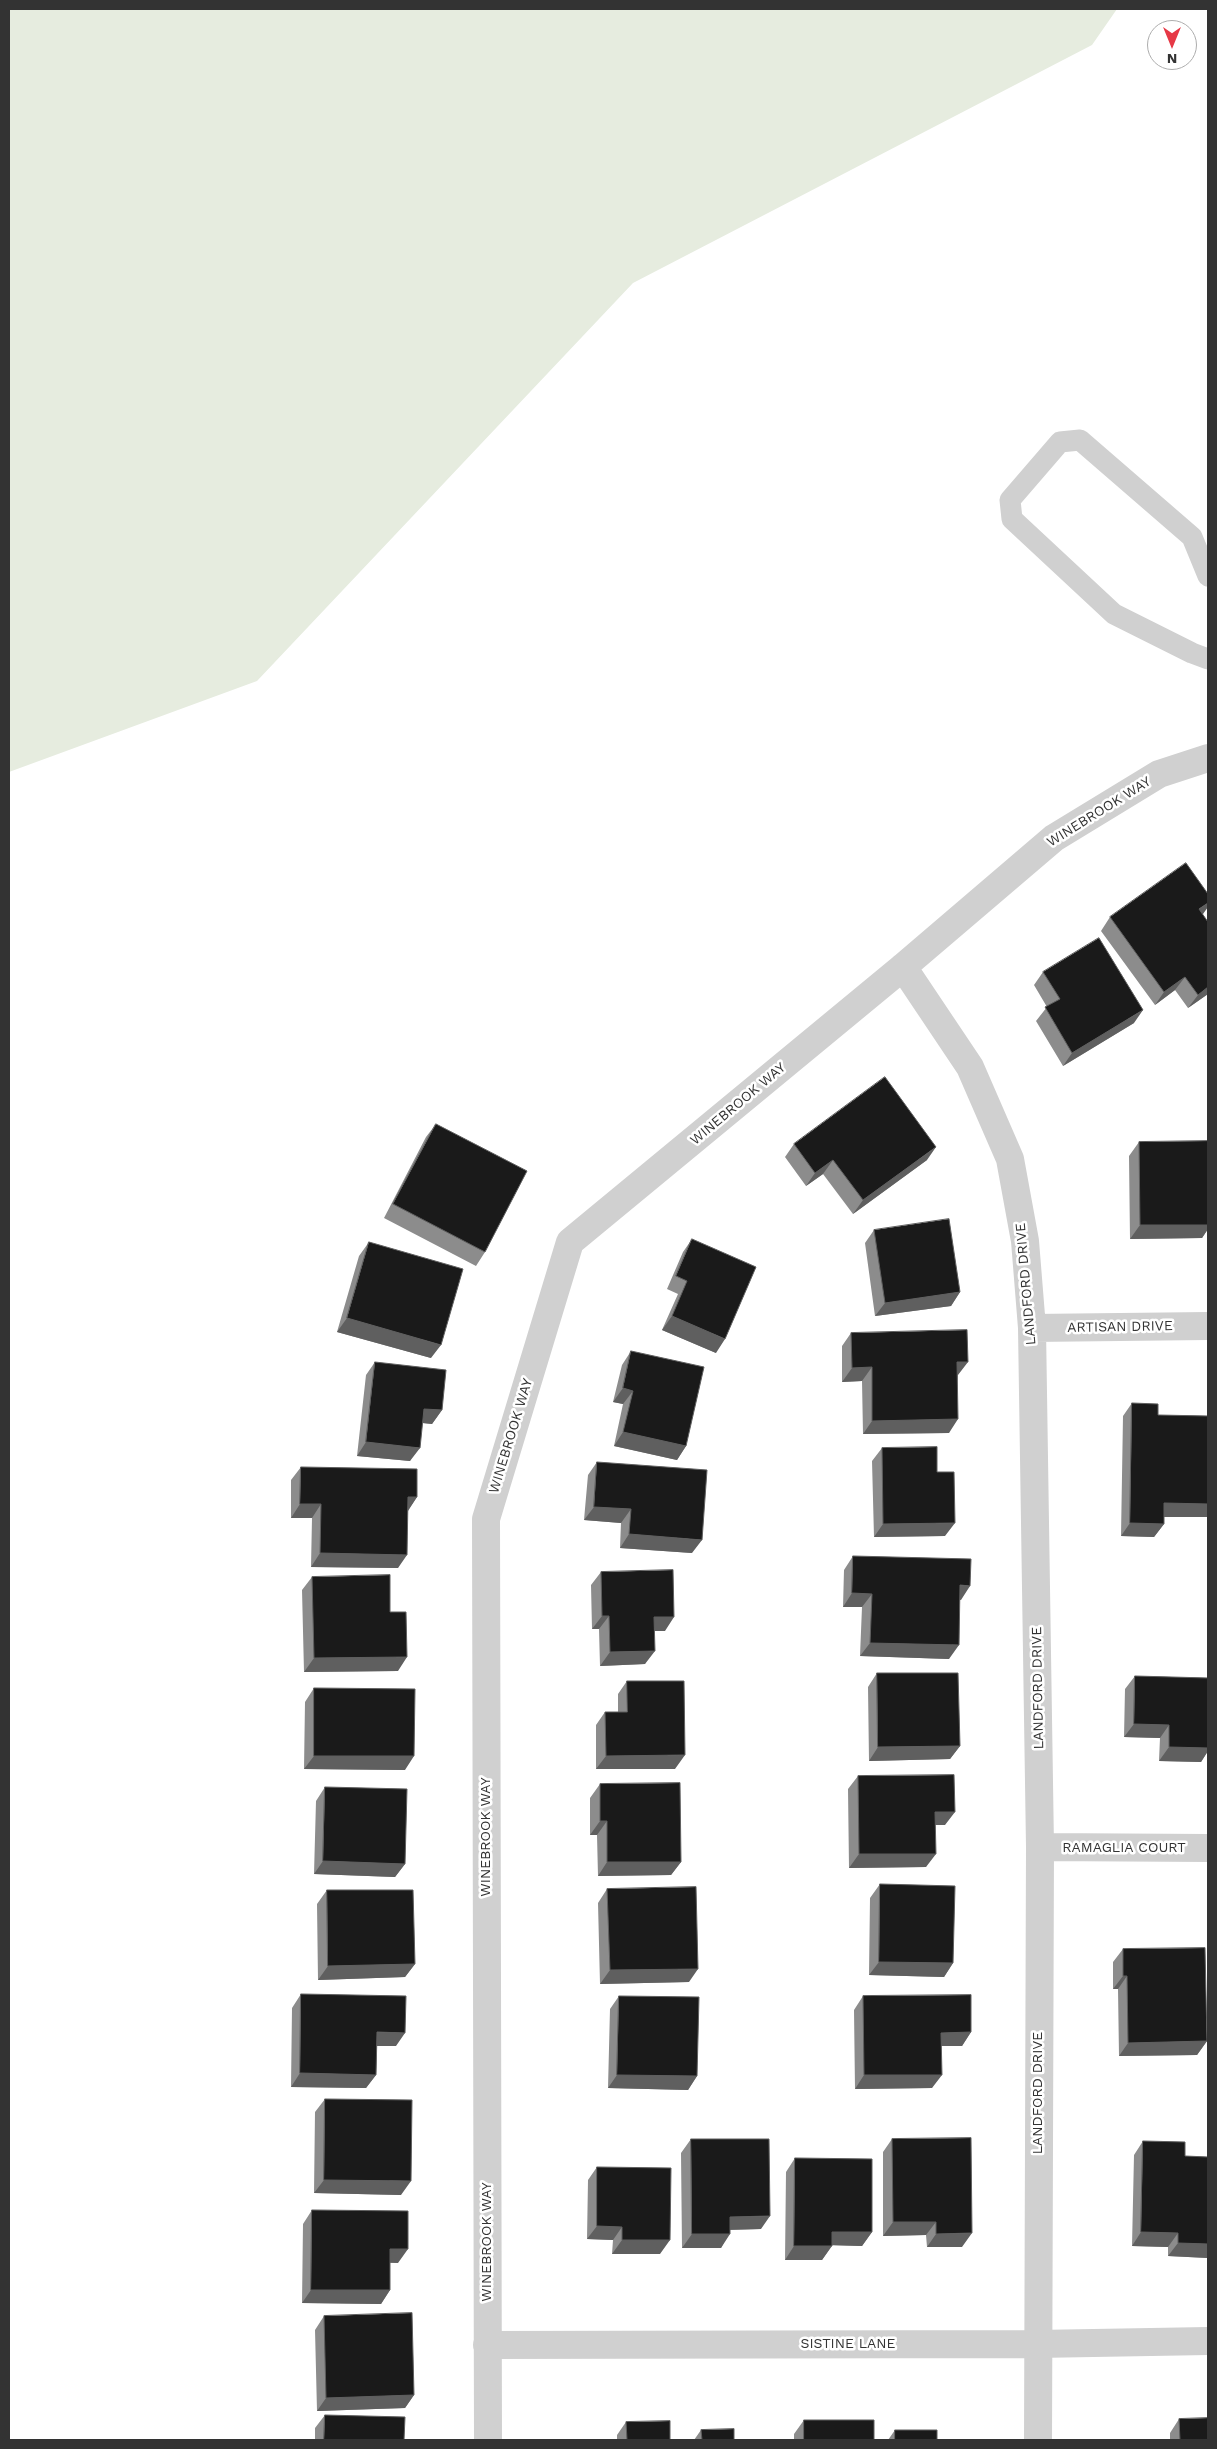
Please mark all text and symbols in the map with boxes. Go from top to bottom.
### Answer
north arrow [1147,20,1197,70]
text: N [1167,51,1177,67]
street label: WINEBROOK WAY [1044,773,1154,851]
street label: WINEBROOK WAY [687,1059,789,1149]
street label: LANDFORD DRIVE [1012,1222,1040,1346]
street label: ARTISAN DRIVE [1067,1318,1173,1336]
street label: WINEBROOK WAY [486,1376,536,1496]
street label: LANDFORD DRIVE [1029,1627,1047,1749]
street label: WINEBROOK WAY [478,1777,494,1897]
street label: RAMAGLIA COURT [1062,1840,1186,1856]
street label: LANDFORD DRIVE [1030,2032,1046,2154]
street label: WINEBROOK WAY [479,2182,495,2302]
street label: SISTINE LANE [800,2336,896,2352]

